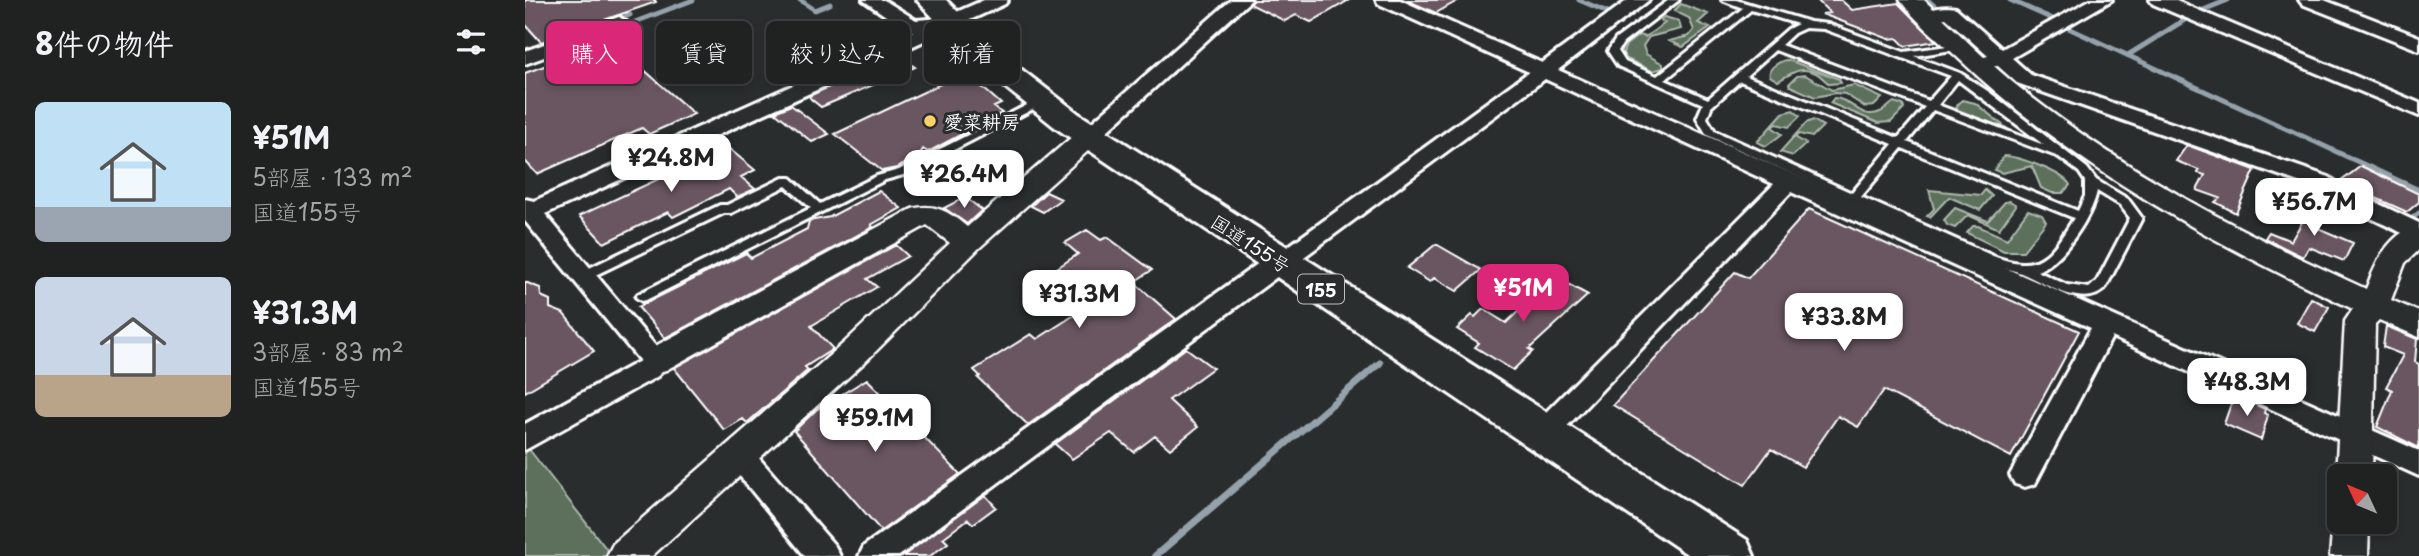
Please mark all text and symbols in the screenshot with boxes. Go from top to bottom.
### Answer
text: 8件の物件 [35,20,174,65]
chip: 購入 [546,21,642,84]
chip: 賃貸 [656,21,752,84]
chip: 絞り込み [766,21,910,84]
chip: 新着 [924,21,1020,84]
icon: filters [452,23,490,61]
place label: 愛菜耕房 [944,107,1020,135]
marker: 愛菜耕房 [922,113,938,129]
text: ¥51M [252,114,330,159]
icon: home [91,130,175,214]
pin: ¥24.8M [614,134,728,194]
text: ¥24.8M [627,139,715,174]
pin: ¥26.4M [907,150,1021,210]
text: ¥26.4M [920,155,1008,190]
text: 5部屋 · 133 m² [252,159,413,194]
pin: ¥56.7M [2257,178,2371,238]
text: ¥56.7M [2271,183,2357,218]
text: 国道155号 [252,194,361,229]
street label: 国道155号 [1206,207,1296,279]
pin: ¥51M [1482,264,1564,324]
text: ¥51M [1493,269,1553,304]
pin: ¥31.3M [1022,270,1136,330]
road number: 155 [1298,274,1344,304]
text: ¥31.3M [1038,275,1120,310]
text: ¥31.3M [252,289,358,334]
pin: ¥33.8M [1787,294,1901,353]
text: ¥33.8M [1801,298,1887,333]
icon: home [91,305,175,389]
text: 3部屋 · 83 m² [252,334,404,369]
pin: ¥48.3M [2190,358,2304,418]
text: ¥48.3M [2203,363,2291,398]
text: 国道155号 [252,369,361,404]
pin: ¥59.1M [818,394,932,454]
text: ¥59.1M [836,399,914,434]
north arrow [2327,464,2397,534]
map controls [2327,464,2397,534]

